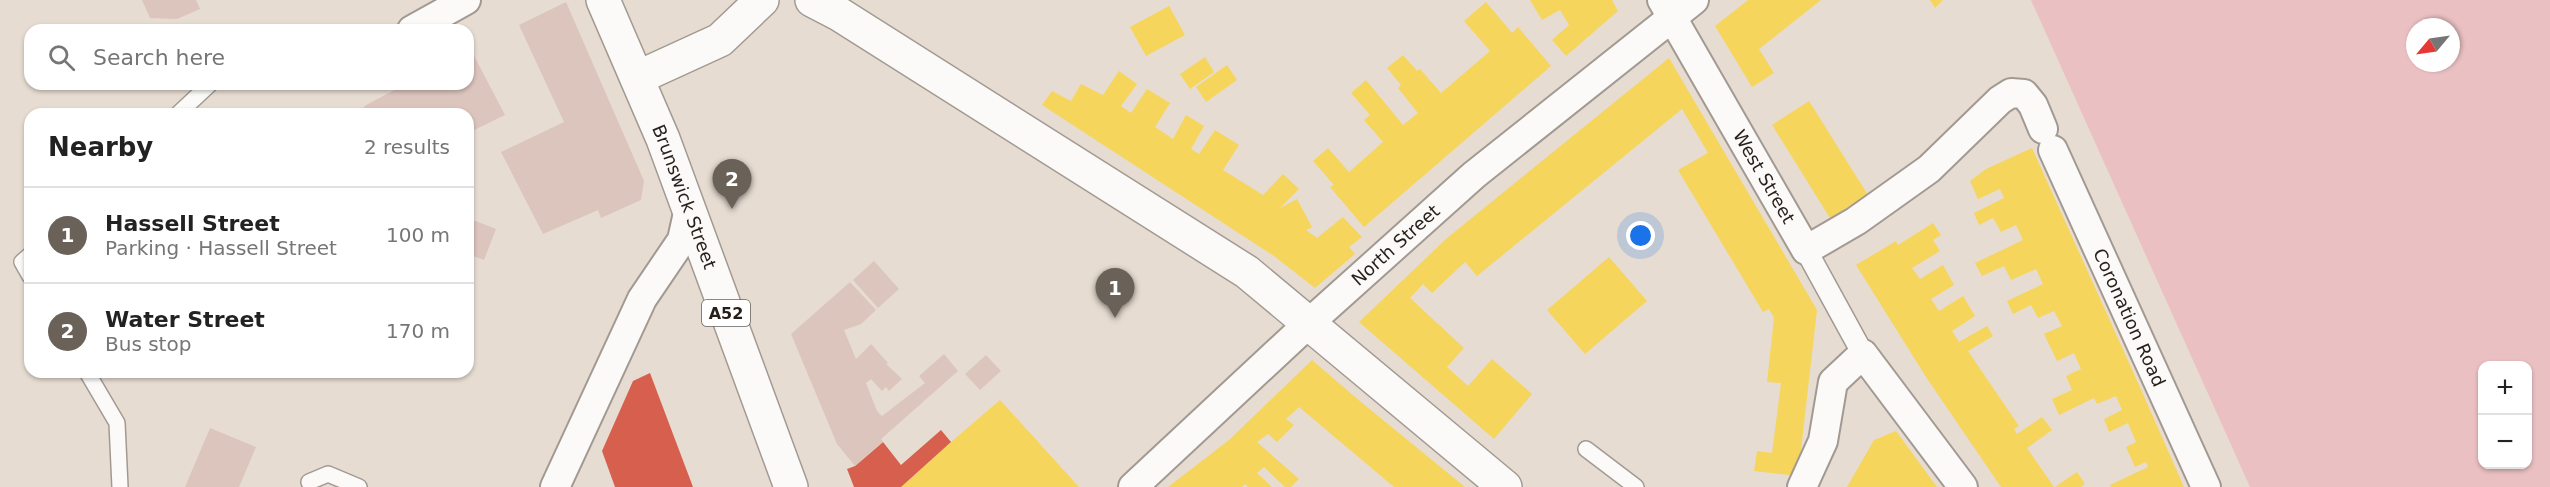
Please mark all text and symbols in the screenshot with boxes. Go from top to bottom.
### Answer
north arrow [2406,18,2460,72]
search box [24,24,474,90]
icon: search [45,41,78,74]
text: Search here [93,45,225,70]
street label: Brunswick Street [648,121,721,272]
street label: West Street [1729,126,1799,227]
text: Nearby [48,132,153,162]
text: 2 results [364,135,450,159]
pin: 2 [712,160,752,209]
street label: North Street [1347,200,1444,290]
text: Hassell Street [105,211,280,236]
your location [1626,221,1655,250]
text: 1 [61,223,74,247]
text: 100 m [386,223,450,247]
text: Parking · Hassell Street [105,236,337,260]
street label: Coronation Road [2089,245,2170,390]
pin: 1 [1096,268,1134,318]
road number: A52 [702,300,750,326]
text: Water Street [105,307,265,332]
text: 2 [61,319,74,343]
text: 170 m [386,319,450,343]
text: Bus stop [105,332,191,356]
map controls [2478,361,2532,469]
button: + [2478,361,2532,415]
button: − [2478,415,2532,469]

